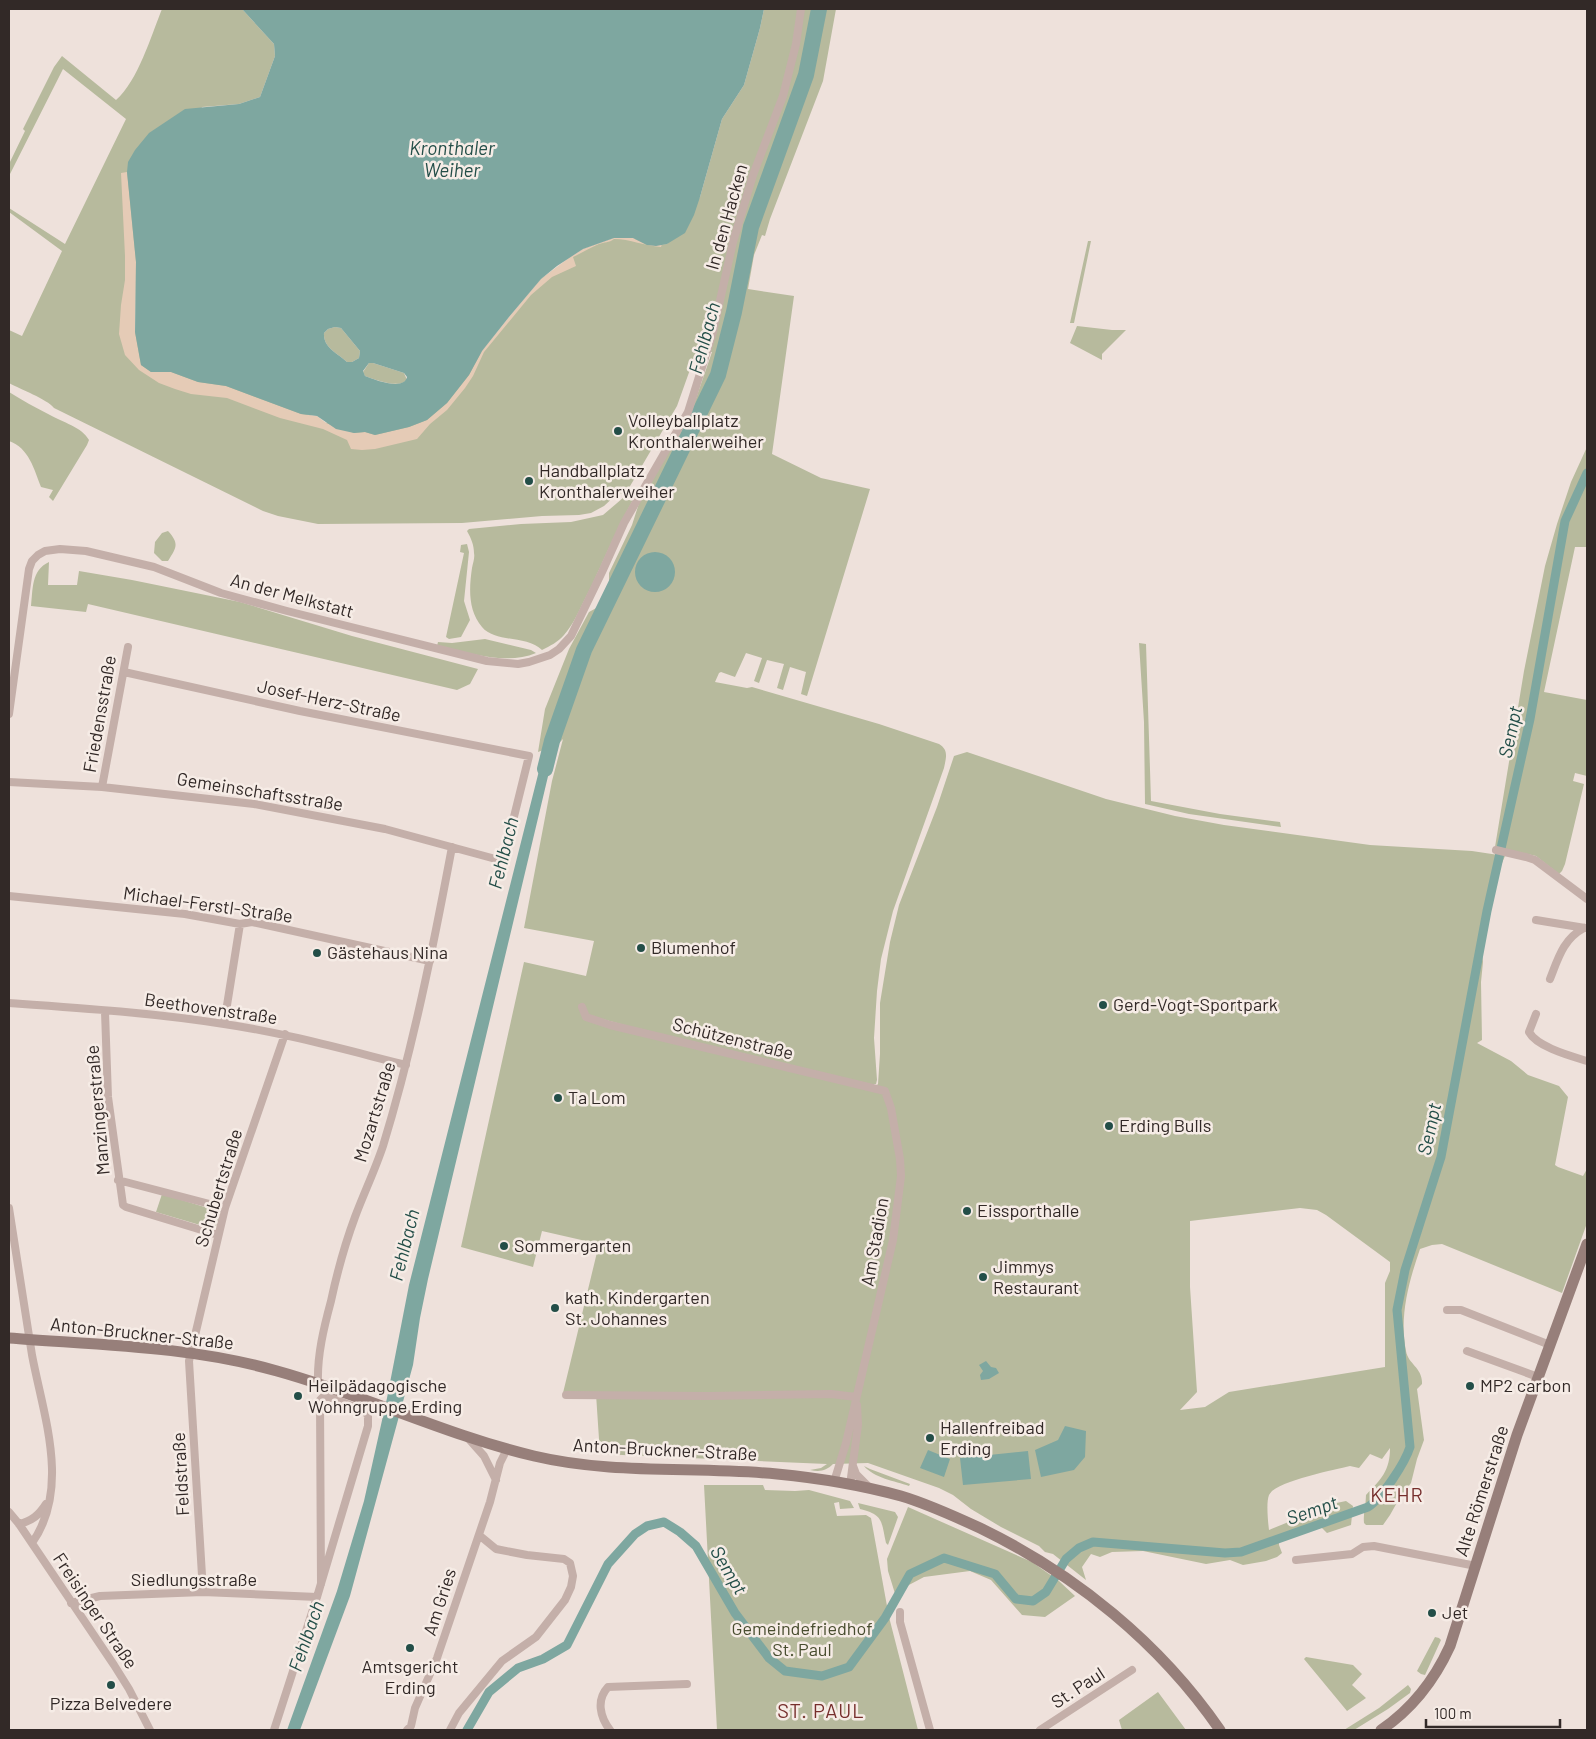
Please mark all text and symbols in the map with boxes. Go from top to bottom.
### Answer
water label: Kronthaler Weiher [409,136,496,181]
street label: In den Hacken [700,161,752,272]
water label: Fehlbach [683,299,724,376]
place label: Volleyballplatz Kronthalerweiher [628,409,764,452]
marker: Volleyballplatz Kronthalerweiher [612,425,624,437]
place label: Handballplatz Kronthalerweiher [539,459,675,502]
marker: Handballplatz Kronthalerweiher [523,475,535,487]
street label: An der Melkstatt [228,568,356,622]
street label: Friedensstraße [78,653,120,774]
street label: Josef-Herz-Straße [255,674,403,726]
water label: Sempt [1493,703,1526,760]
street label: Gemeinschaftsstraße [175,767,345,815]
water label: Fehlbach [482,814,523,891]
street label: Michael-Ferstl-Straße [122,881,294,927]
place label: Blumenhof [651,936,736,958]
place label: Gästehaus Nina [327,941,448,963]
marker: Blumenhof [635,942,647,954]
marker: Gästehaus Nina [311,947,323,959]
street label: Beethovenstraße [143,988,279,1028]
place label: Gerd-Vogt-Sportpark [1113,993,1278,1015]
marker: Gerd-Vogt-Sportpark [1097,999,1109,1011]
street label: Schützenstraße [671,1012,796,1064]
street label: Manzingerstraße [80,1044,114,1176]
street label: Mozartstraße [348,1059,400,1165]
place label: Ta Lom [568,1086,626,1108]
marker: Ta Lom [552,1092,564,1104]
water label: Sempt [1412,1100,1445,1157]
place label: Erding Bulls [1119,1114,1211,1136]
marker: Erding Bulls [1103,1120,1115,1132]
street label: Schubertstraße [190,1126,246,1249]
street label: Am Stadion [855,1196,893,1288]
place label: Eissporthalle [977,1199,1079,1221]
marker: Eissporthalle [961,1205,973,1217]
water label: Fehlbach [383,1206,424,1283]
place label: Sommergarten [514,1234,631,1256]
marker: Sommergarten [498,1240,510,1252]
place label: Jimmys Restaurant [993,1255,1079,1298]
marker: Jimmys Restaurant [977,1271,989,1283]
place label: kath. Kindergarten St. Johannes [565,1286,710,1329]
marker: kath. Kindergarten St. Johannes [549,1302,561,1314]
street label: Anton-Bruckner-Straße [49,1312,235,1354]
place label: Heilpädagogische Wohngruppe Erding [308,1374,462,1417]
place label: MP2 carbon [1480,1374,1571,1396]
marker: MP2 carbon [1464,1380,1476,1392]
marker: Heilpädagogische Wohngruppe Erding [292,1390,304,1402]
place label: Hallenfreibad Erding [940,1416,1044,1459]
street label: Alte Römerstraße [1449,1422,1513,1559]
street label: Feldstraße [167,1432,193,1516]
marker: Hallenfreibad Erding [924,1432,936,1444]
street label: Anton-Bruckner-Straße [572,1433,758,1465]
district label: KEHR [1370,1482,1424,1506]
water label: Sempt [1283,1490,1341,1529]
water label: Sempt [706,1541,753,1599]
street label: Freisinger Straße [49,1548,143,1673]
street label: Am Gries [418,1565,460,1638]
street label: Siedlungsstraße [131,1568,257,1590]
water label: Fehlbach [283,1597,328,1674]
place label: Jet [1442,1601,1468,1623]
marker: Jet [1426,1607,1438,1619]
park label: Gemeindefriedhof St. Paul [731,1617,873,1660]
marker: Amtsgericht Erding [404,1642,416,1654]
place label: Amtsgericht Erding [361,1655,459,1698]
street label: St. Paul [1047,1662,1108,1713]
marker: Pizza Belvedere [105,1679,117,1691]
place label: Pizza Belvedere [50,1692,172,1714]
scale bar [1426,1696,1560,1728]
district label: ST. PAUL [777,1698,865,1722]
text: 100 m [1434,1704,1472,1722]

